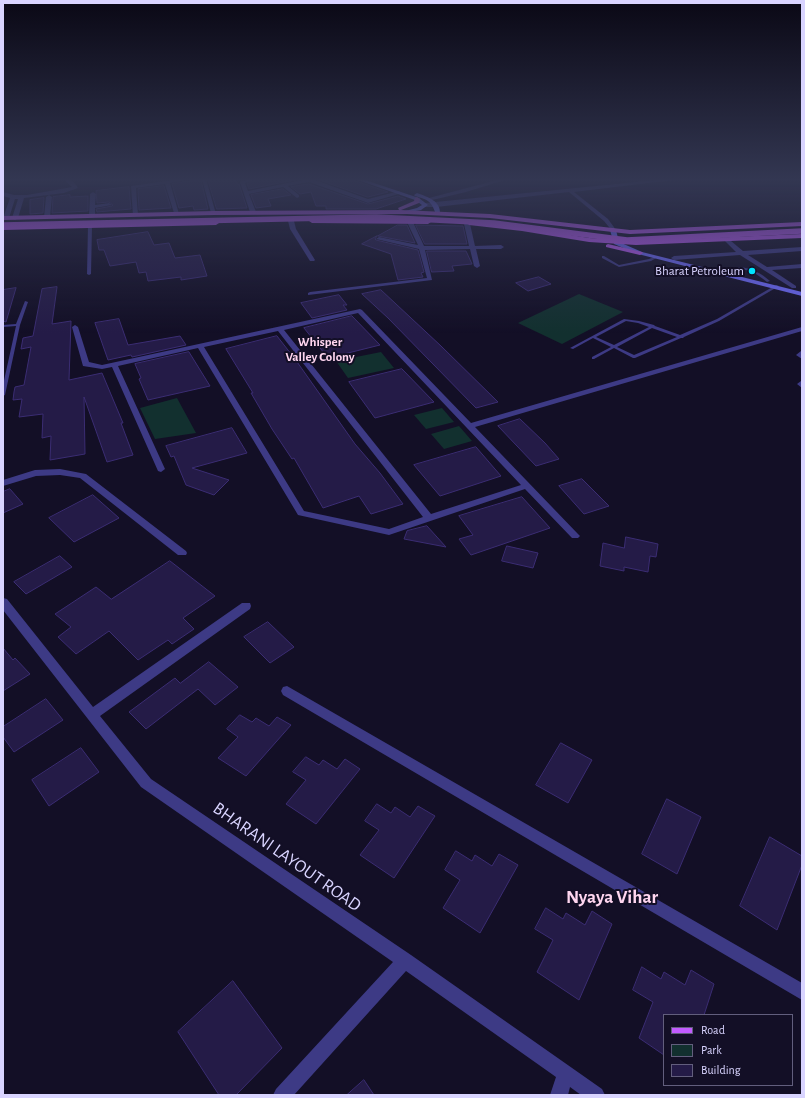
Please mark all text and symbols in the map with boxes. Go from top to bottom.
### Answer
place label: Bharat Petroleum [655,263,744,279]
marker: Bharat Petroleum [747,266,757,276]
district label: Whisper Valley Colony [285,334,355,365]
street label: BHARANI LAYOUT ROAD [209,798,365,916]
district label: Nyaya Vihar [566,886,658,908]
legend [663,1014,793,1086]
text: Road [701,1024,725,1036]
text: Park [701,1044,722,1056]
text: Building [701,1064,741,1076]

